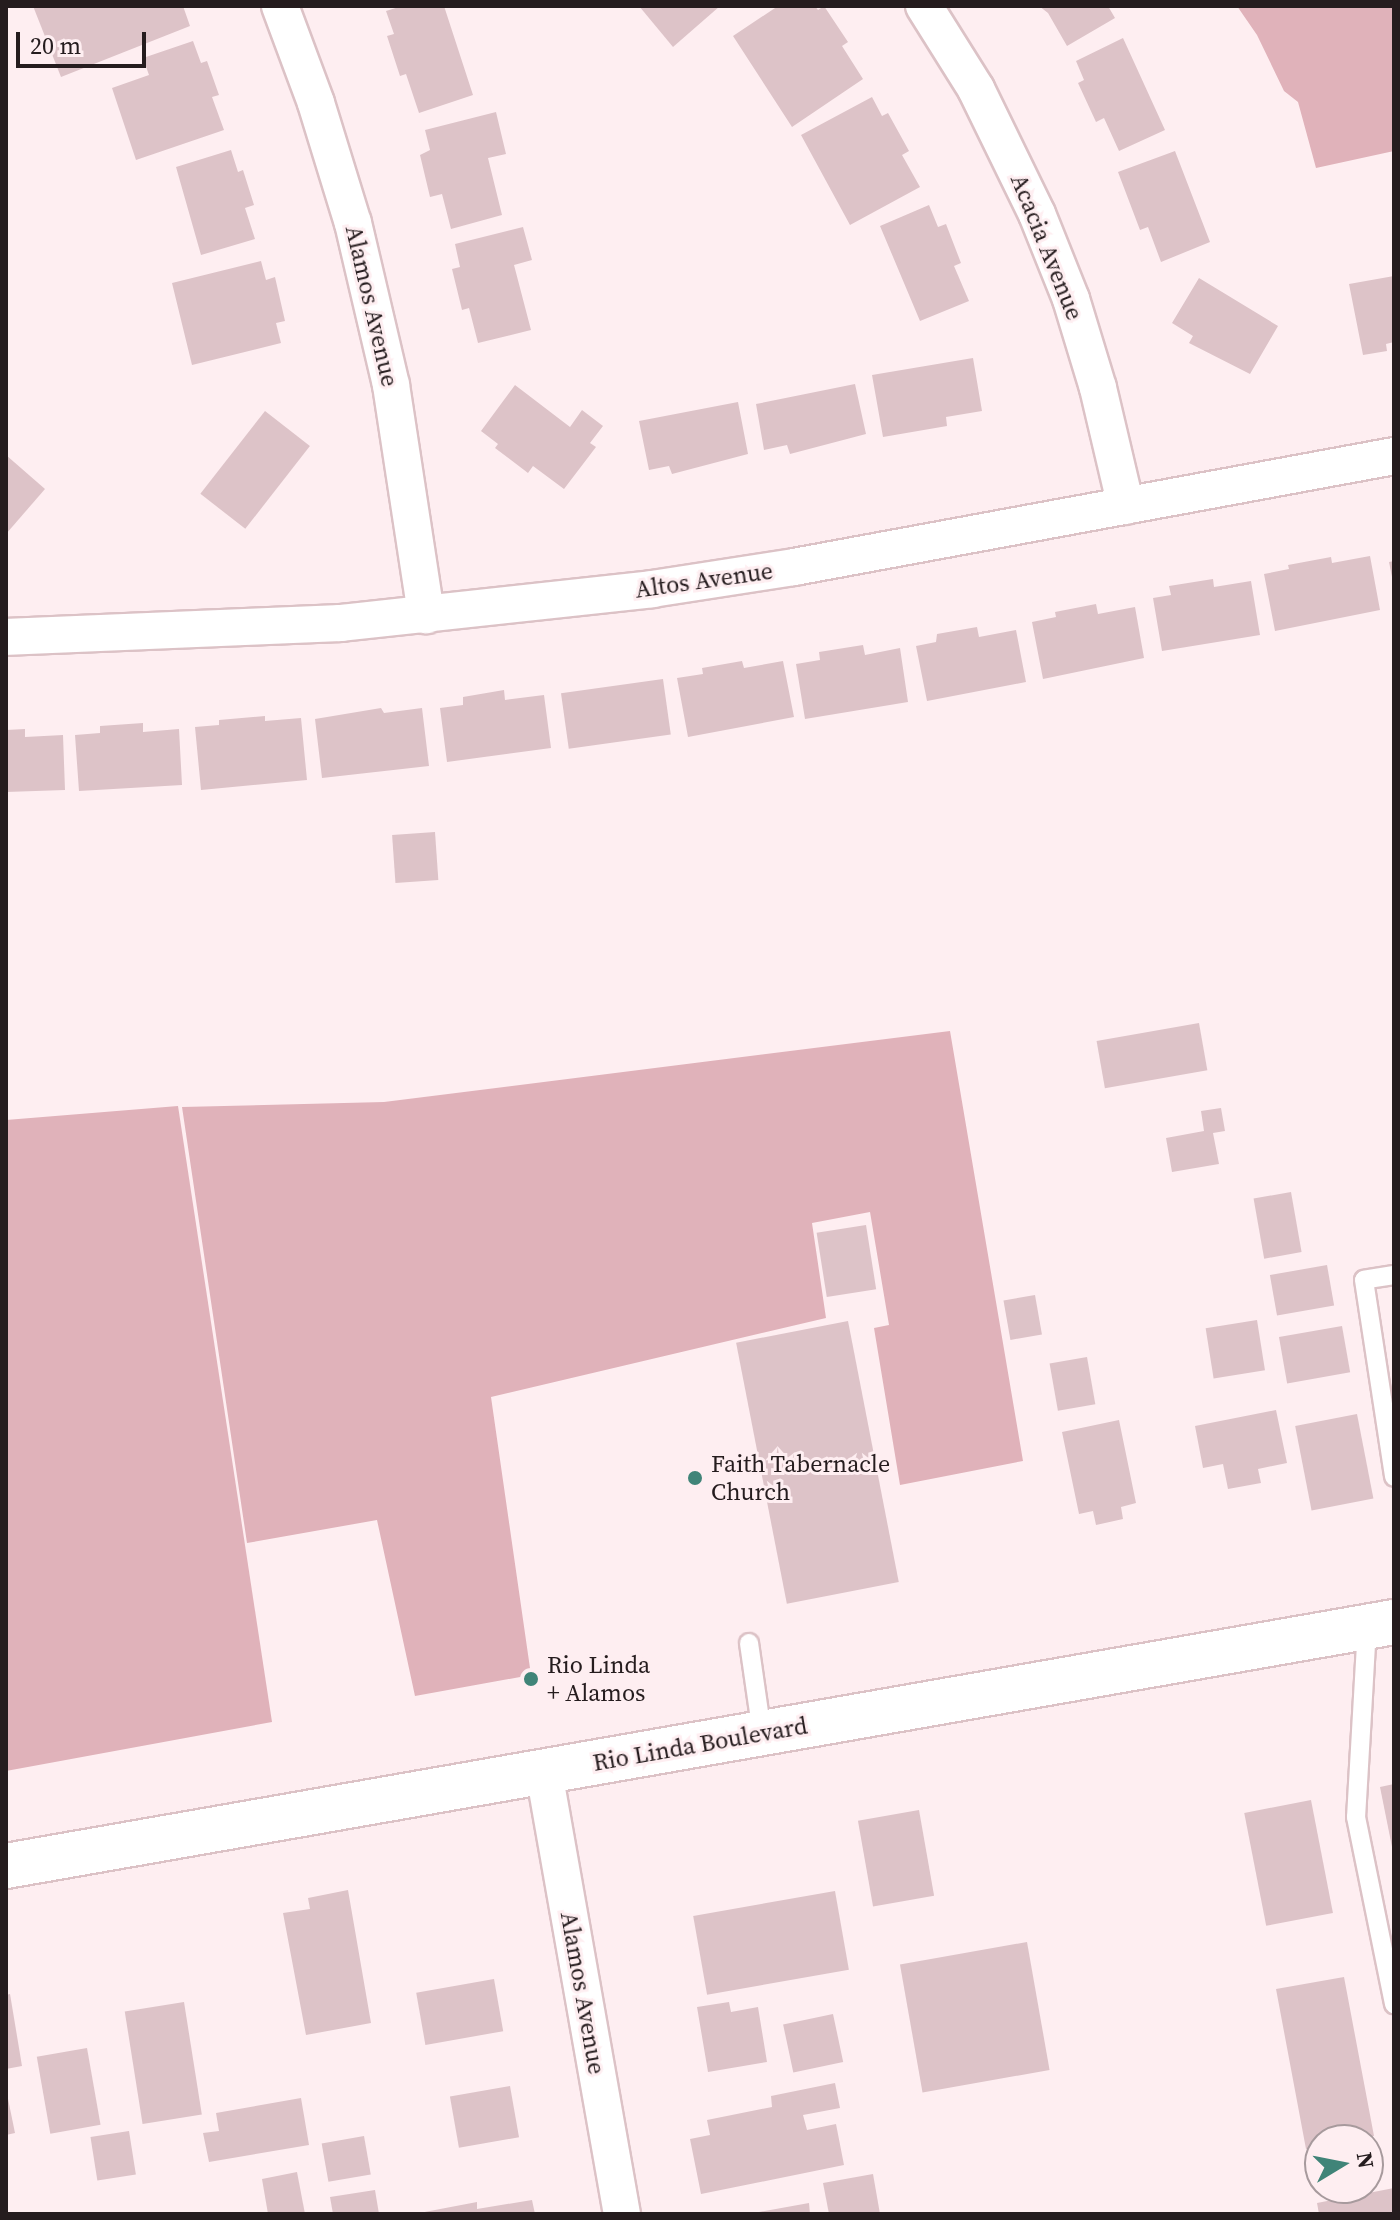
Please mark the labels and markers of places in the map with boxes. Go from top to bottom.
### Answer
place label: Faith Tabernacle Church [711,1450,891,1506]
marker: Faith Tabernacle Church [686,1469,704,1487]
place label: Rio Linda + Alamos [547,1651,650,1707]
marker: Rio Linda + Alamos [522,1670,540,1688]

